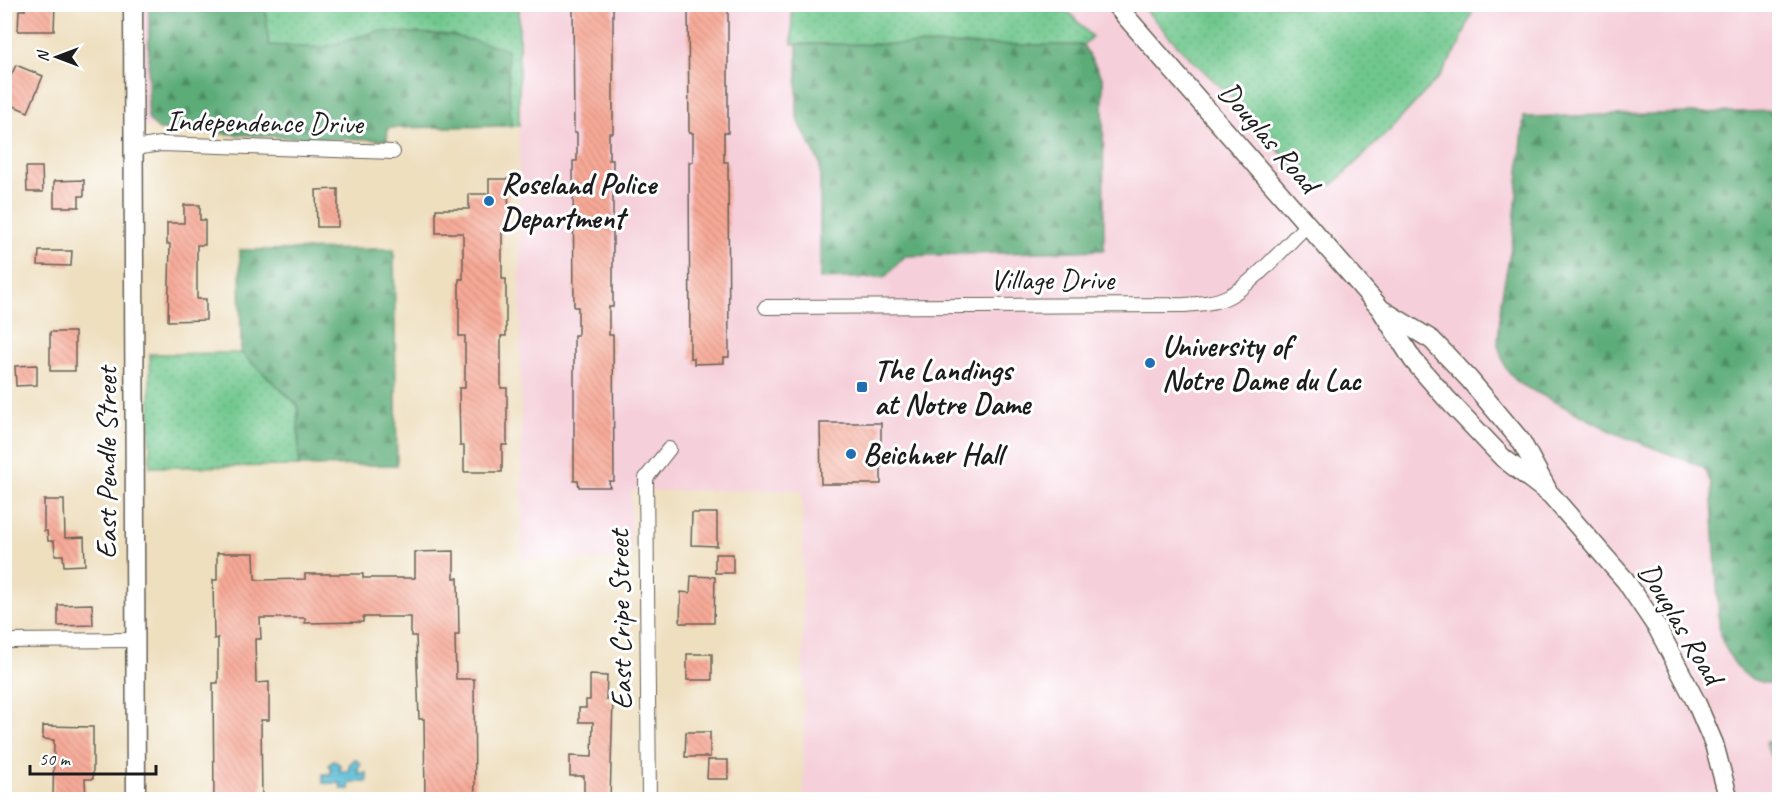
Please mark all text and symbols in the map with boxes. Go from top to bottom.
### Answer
north arrow [27,27,87,87]
text: N [33,49,53,62]
street label: Douglas Road [1210,74,1330,204]
street label: Independence Drive [165,101,365,143]
place label: Roseland Police Department [501,165,658,237]
marker: Roseland Police Department [482,194,496,208]
street label: Village Drive [990,260,1116,298]
place label: University of Notre Dame du Lac [1162,327,1362,399]
place label: The Landings at Notre Dame [874,351,1032,423]
marker: University of Notre Dame du Lac [1143,356,1157,370]
street label: East Pendle Street [87,364,125,559]
marker: The Landings at Notre Dame [855,380,869,394]
place label: Beichner Hall [863,435,1008,473]
marker: Beichner Hall [844,447,858,461]
street label: East Cripe Street [599,527,641,710]
street label: Douglas Road [1630,555,1734,694]
scale bar [30,738,156,776]
text: 50 m [39,748,72,770]

